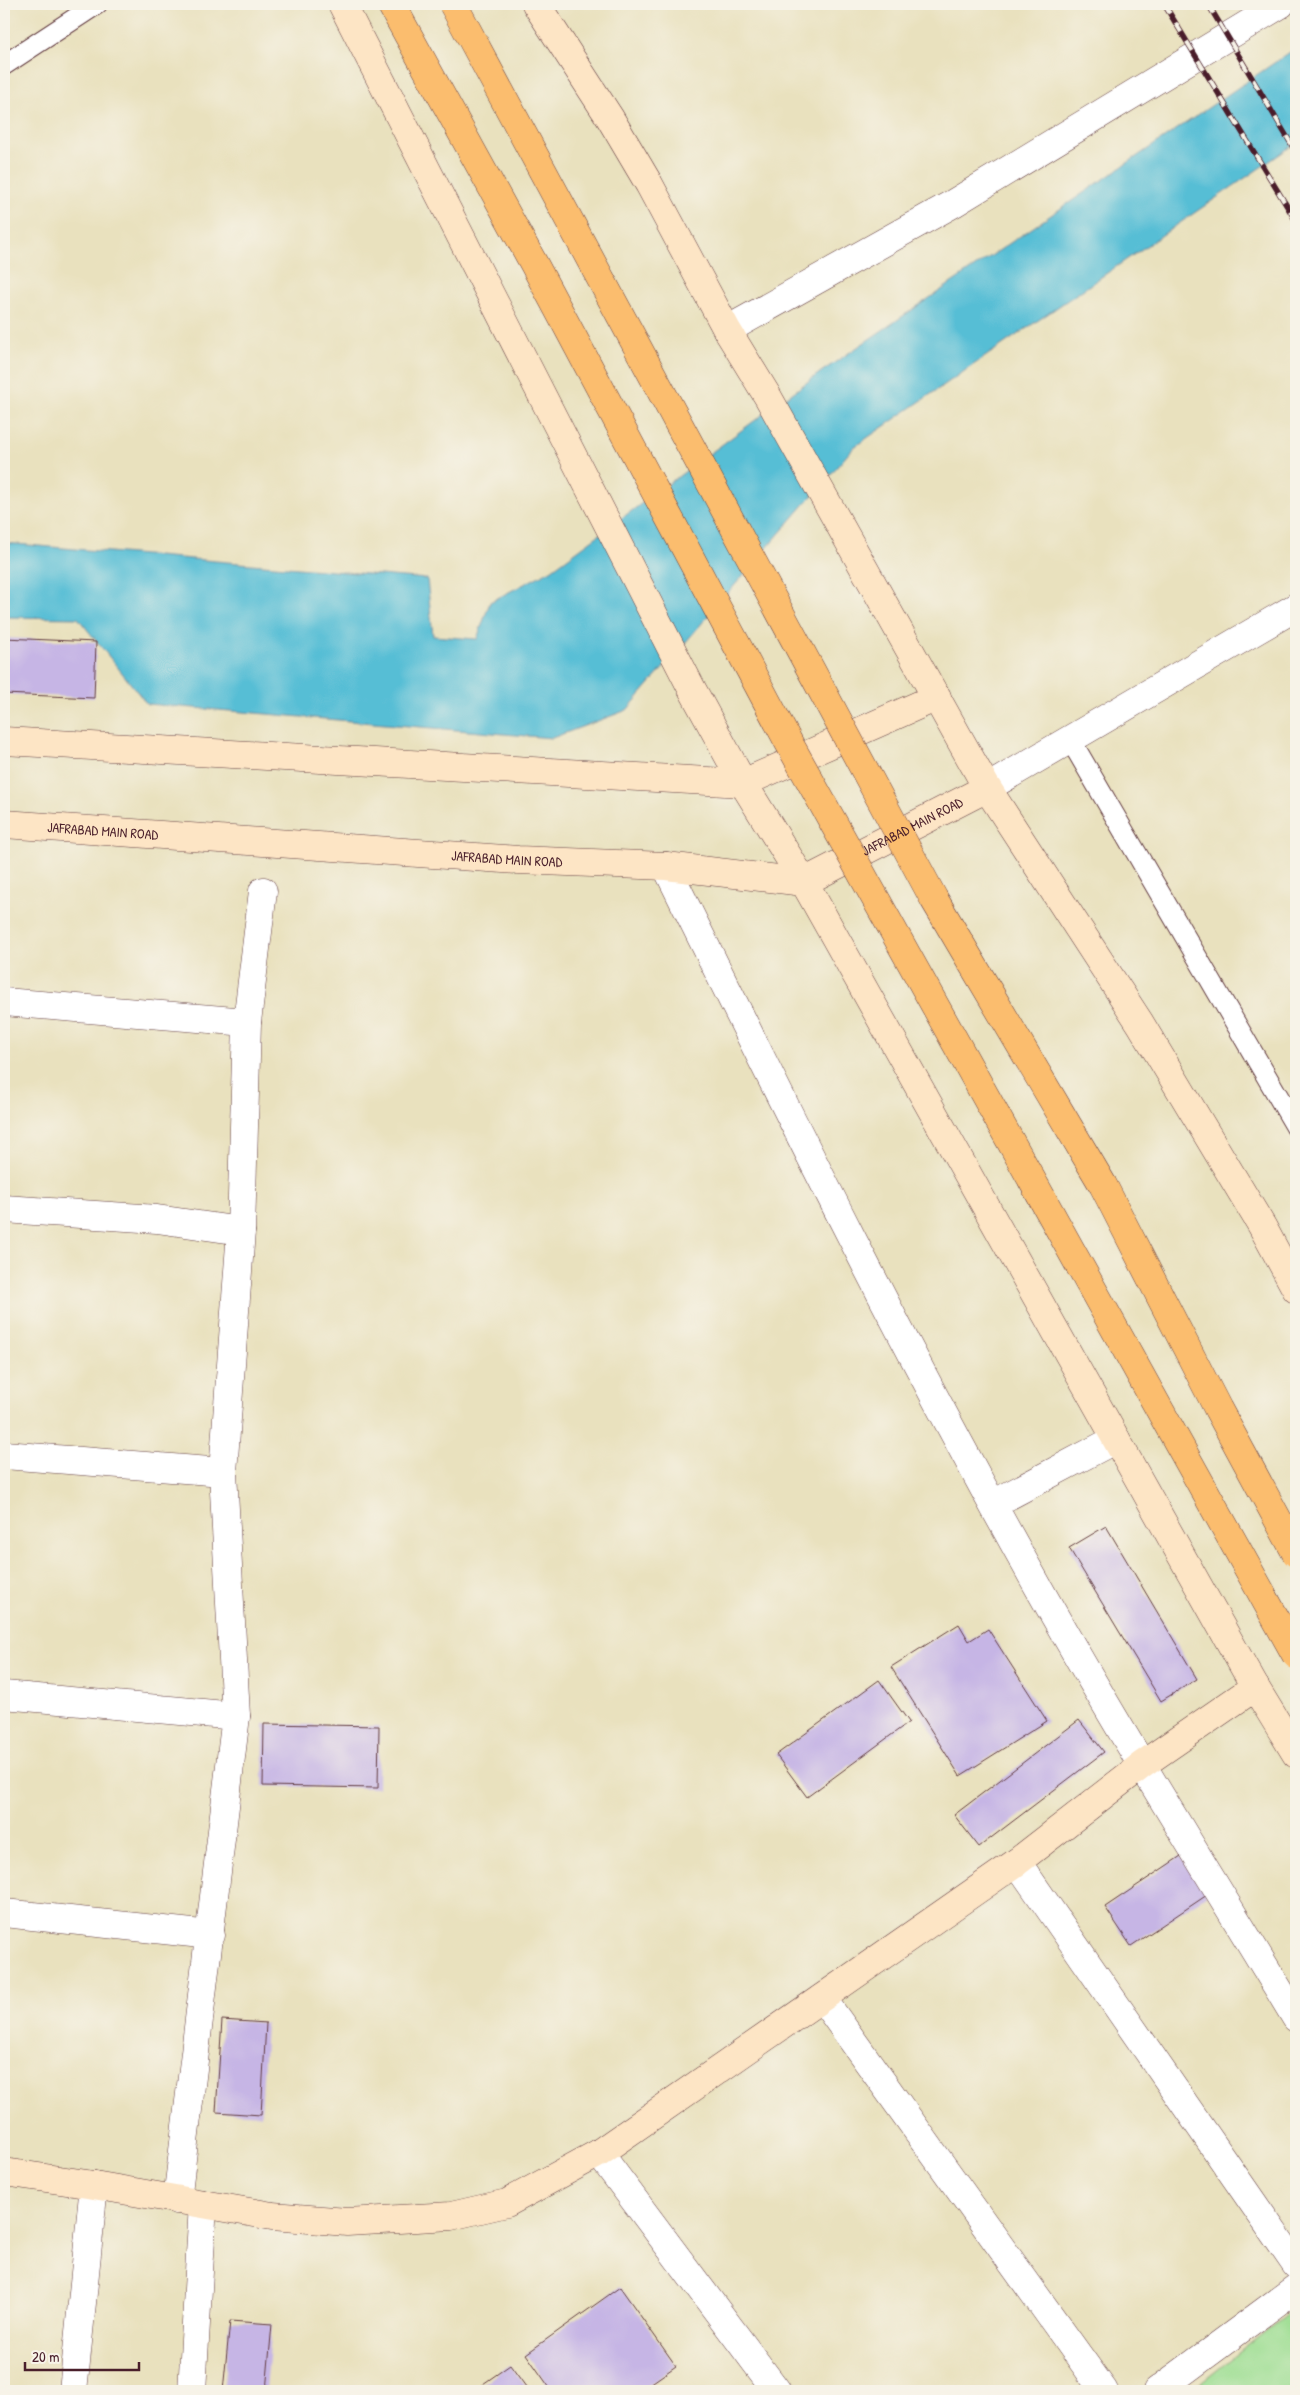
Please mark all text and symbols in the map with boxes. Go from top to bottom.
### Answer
street label: JAFRABAD MAIN ROAD [858,792,966,860]
street label: JAFRABAD MAIN ROAD [47,817,159,844]
street label: JAFRABAD MAIN ROAD [451,845,563,871]
scale bar [25,2340,139,2372]
text: 20 m [32,2346,59,2367]

